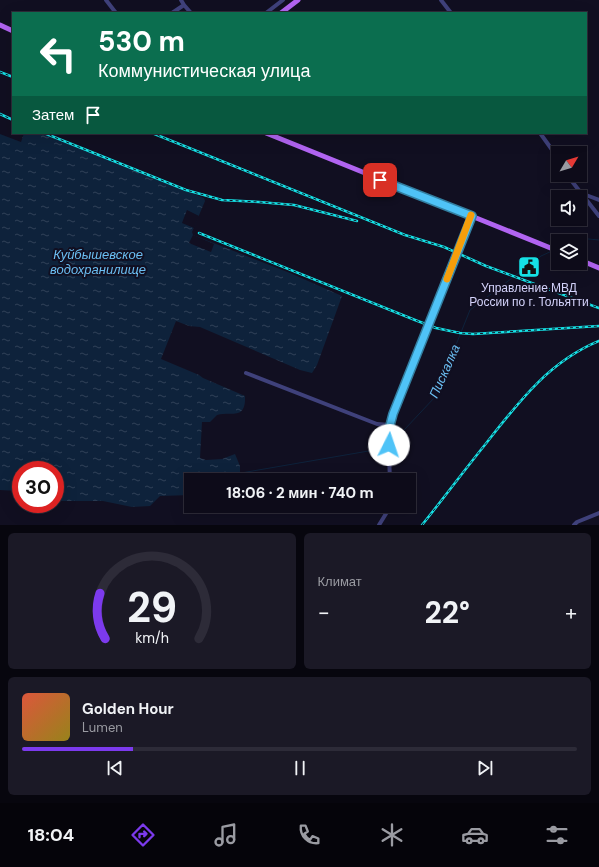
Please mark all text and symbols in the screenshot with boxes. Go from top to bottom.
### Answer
text: 530 m [98,23,185,60]
icon: left [32,28,84,80]
text: Коммунистическая улица [98,59,310,83]
icon: arrive [82,104,104,126]
text: Затем [32,105,74,125]
north arrow [551,146,587,182]
map controls [551,146,587,270]
pin [363,163,397,197]
icon: arrive [369,169,391,191]
button: sound [551,190,587,226]
button: layers [551,234,587,270]
water label: Куйбышевское водохранилище [50,246,146,278]
public building icon: Управление МВД России по г. Тольятти [516,254,542,280]
place label: Управление МВД России по г. Тольятти [469,280,589,310]
water label: Пискалка [425,342,464,401]
position arrow [368,424,410,466]
speed limit sign: 30 [12,461,64,513]
text: 18:06 · 2 мин · 740 m [226,483,374,503]
text: Климат [318,573,362,590]
text: 29 [127,581,177,635]
text: 22° [424,593,470,632]
text: − [318,598,330,627]
text: + [565,598,577,627]
text: km/h [135,629,169,647]
text: Golden Hour [82,699,174,719]
text: Lumen [82,719,123,736]
icon: previous [104,757,126,779]
icon: pause [289,757,311,779]
icon: next [474,757,496,779]
icon: directions [129,821,157,849]
icon: music [212,821,240,849]
icon: phone [295,821,323,849]
icon: climate [378,821,406,849]
icon: car [461,821,489,849]
icon: filters [543,821,571,849]
text: 18:04 [27,823,74,847]

